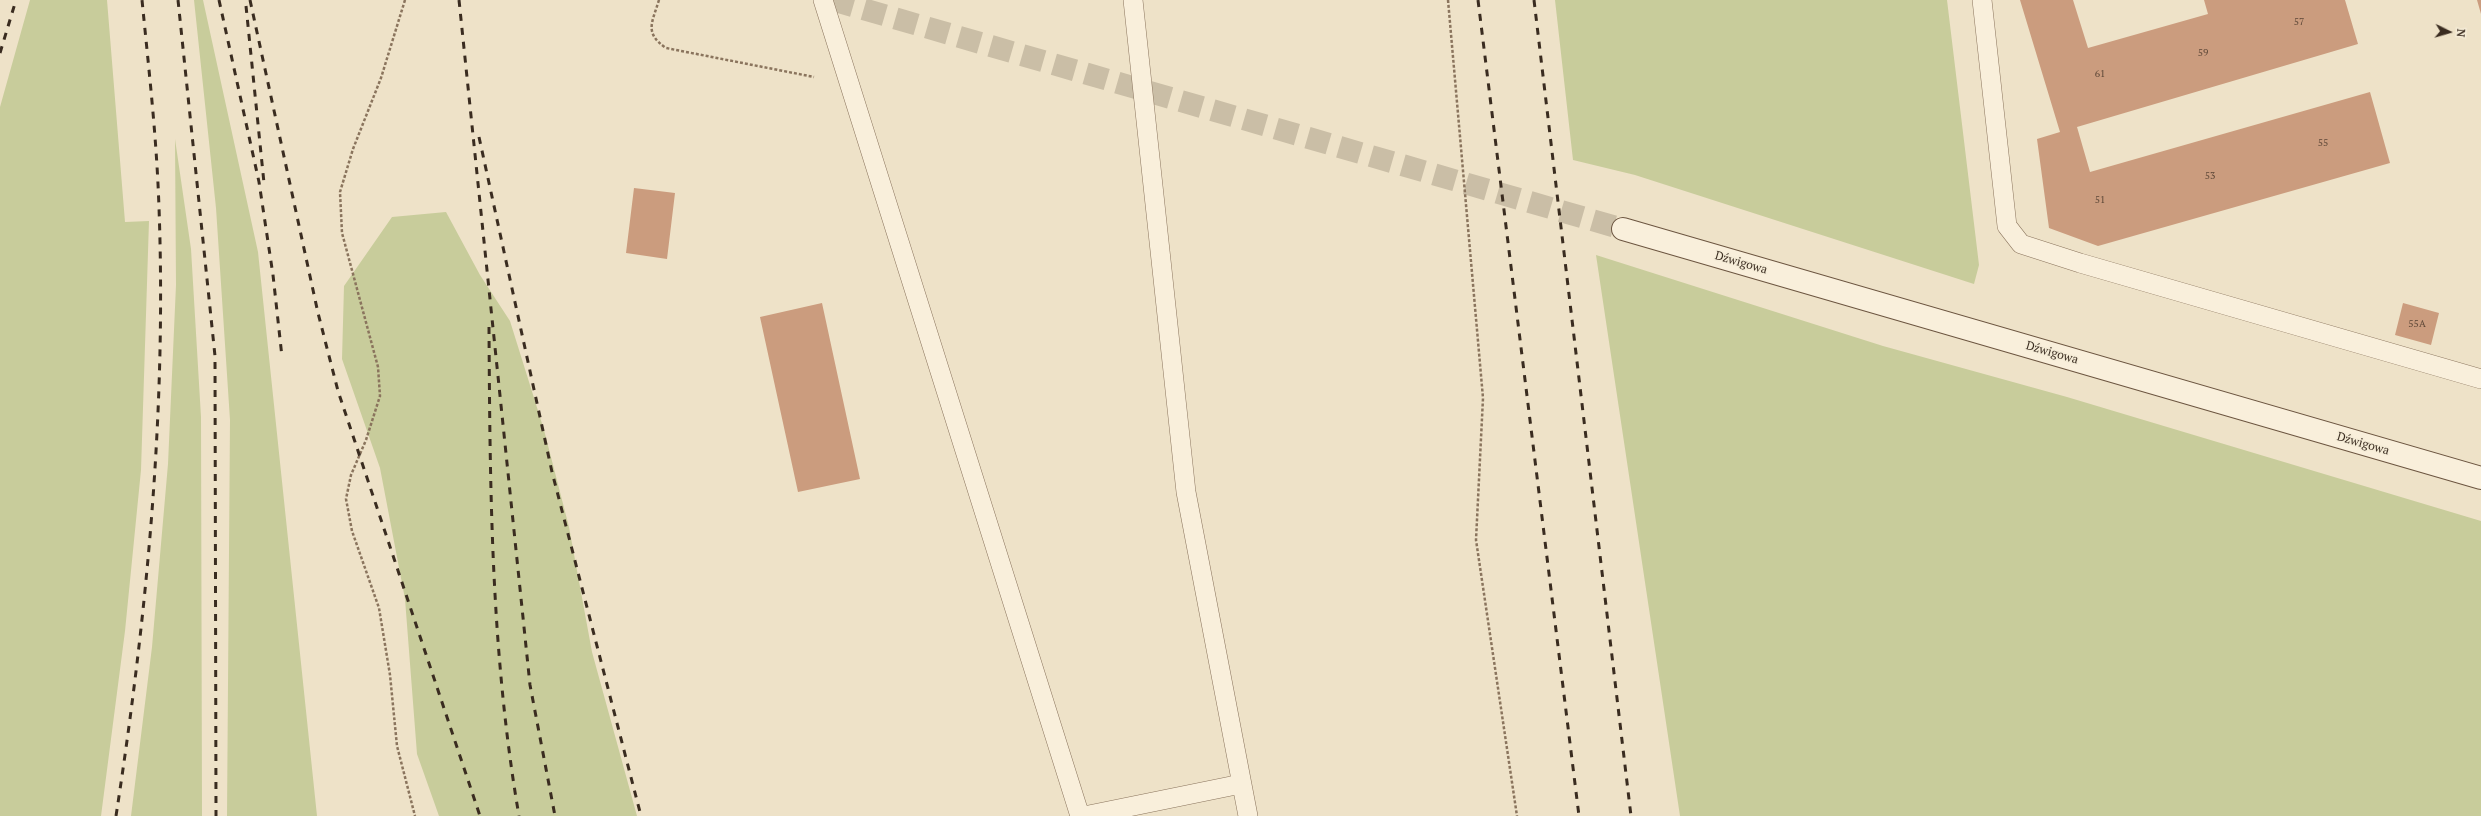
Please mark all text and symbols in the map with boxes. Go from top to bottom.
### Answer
north arrow [2429,12,2469,52]
house number: 57 [2294,16,2304,28]
text: N [2454,28,2468,38]
house number: 59 [2198,47,2208,59]
house number: 61 [2095,68,2105,80]
house number: 55 [2318,137,2328,149]
house number: 53 [2205,170,2215,182]
house number: 51 [2095,194,2105,206]
street label: Dźwigowa [1713,249,1769,277]
house number: 55A [2408,318,2426,330]
street label: Dźwigowa [2024,339,2080,367]
street label: Dźwigowa [2335,430,2391,458]

